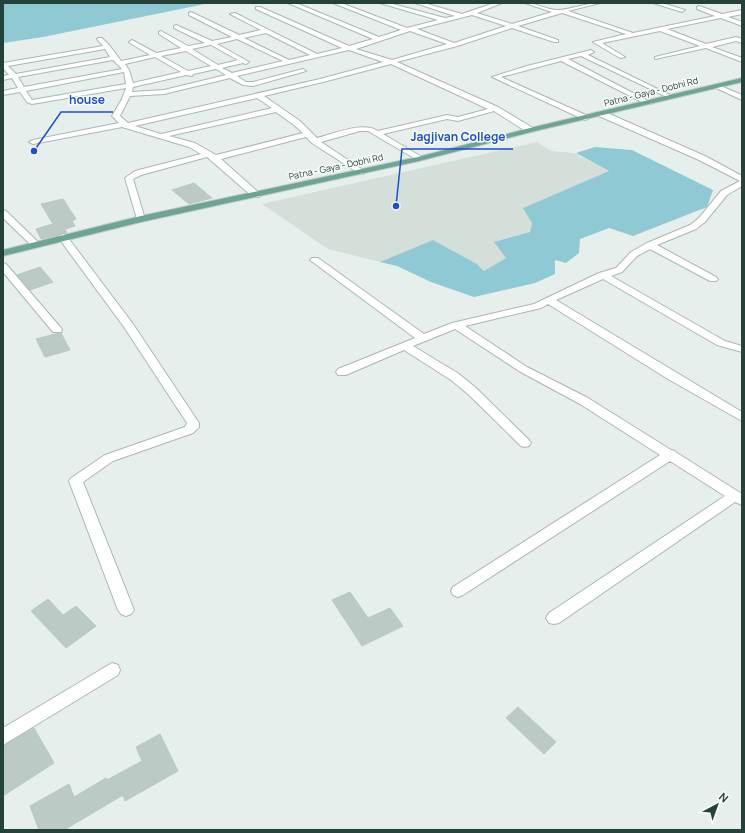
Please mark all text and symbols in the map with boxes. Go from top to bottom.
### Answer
street label: Patna - Gaya - Dobhi Rd [602,74,699,109]
callout: house [61,88,113,112]
text: house [69,91,105,108]
callout: Jagjivan College [402,125,513,149]
text: Jagjivan College [410,128,506,145]
street label: Patna - Gaya - Dobhi Rd [287,150,384,183]
north arrow [697,785,737,825]
text: N [716,789,732,805]

